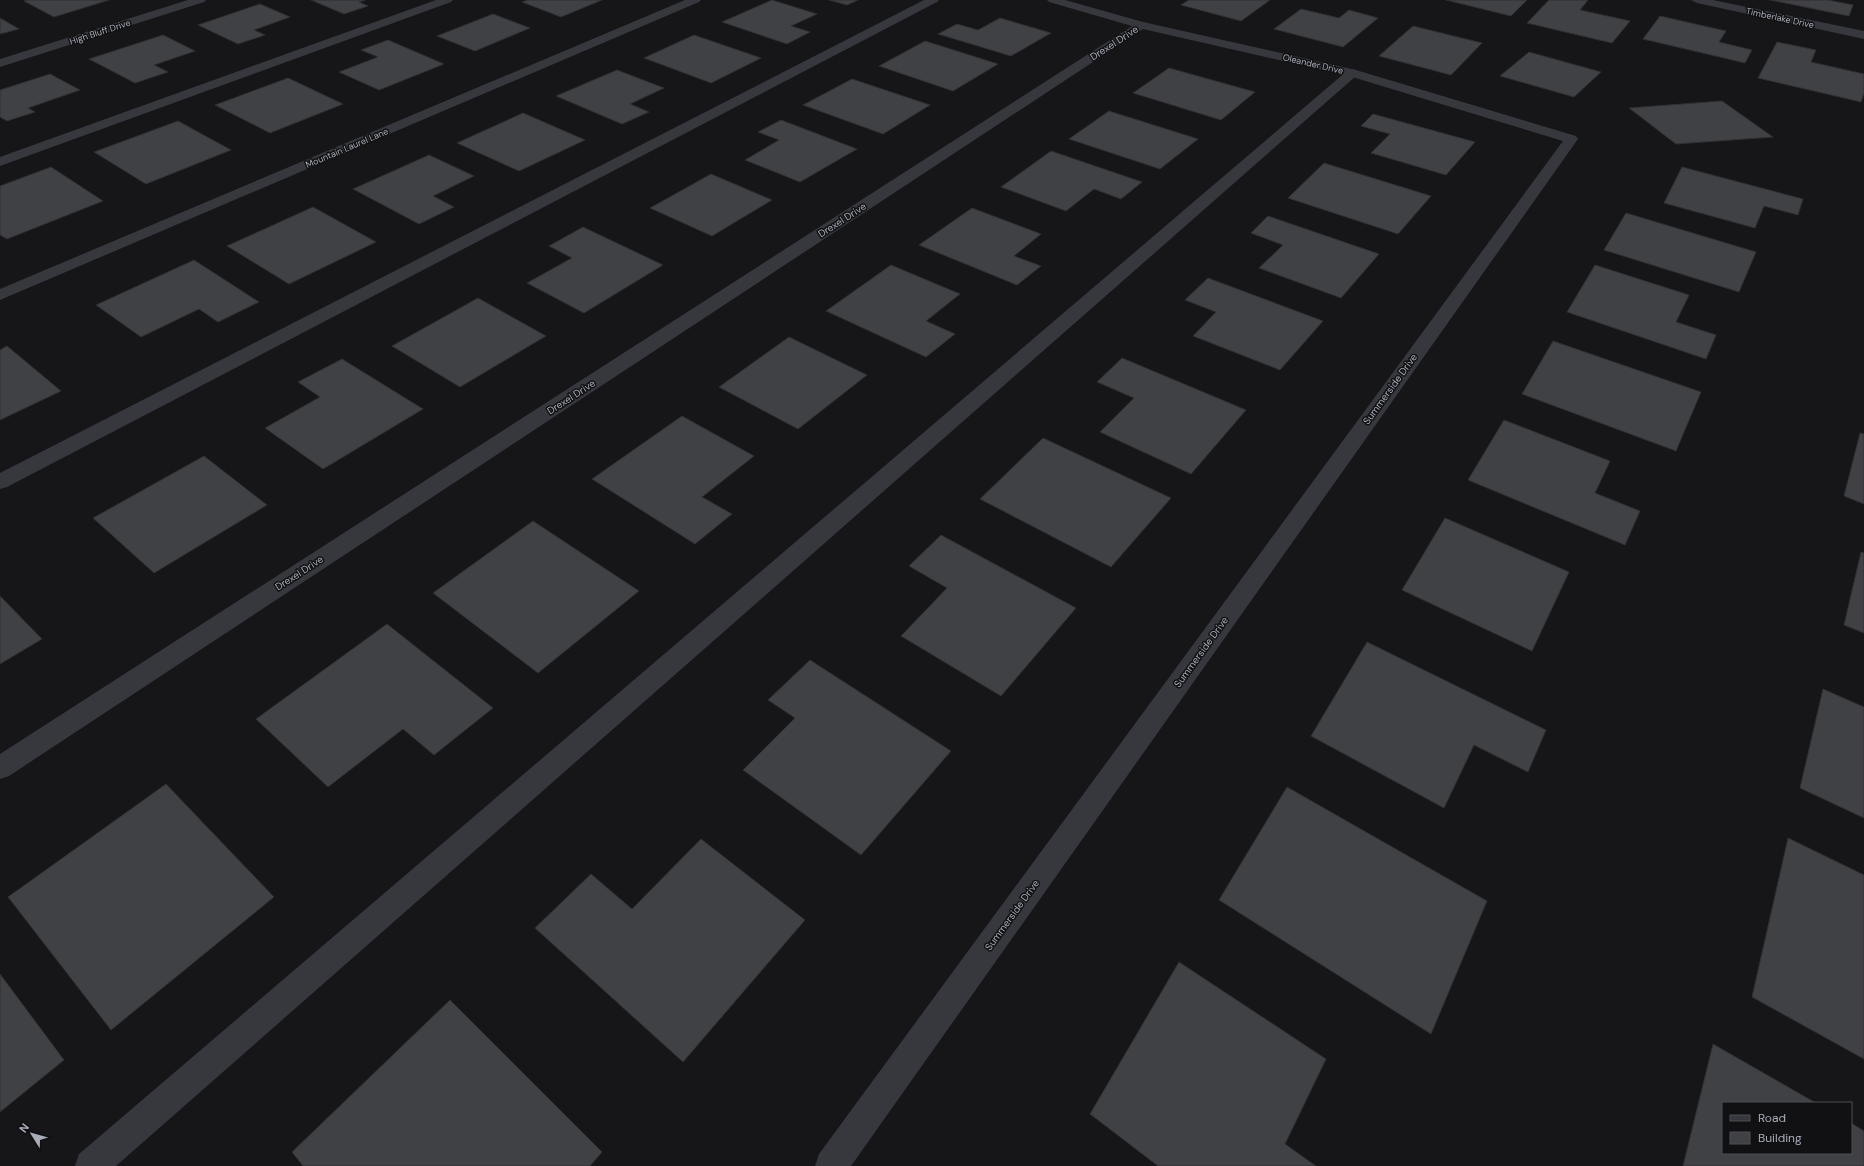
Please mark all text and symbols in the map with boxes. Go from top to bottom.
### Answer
street label: Timberlake Drive [1745,5,1815,31]
street label: High Bluff Drive [68,17,132,47]
street label: Drexel Drive [1087,22,1141,63]
street label: Oleander Drive [1281,51,1345,77]
street label: Mountain Laurel Lane [304,125,390,171]
street label: Drexel Drive [815,199,869,240]
street label: Summerside Drive [1360,351,1420,427]
street label: Drexel Drive [544,376,598,417]
street label: Drexel Drive [272,552,326,593]
street label: Summerside Drive [1171,614,1231,690]
street label: Summerside Drive [982,877,1042,953]
legend [1722,1102,1852,1154]
text: Road [1758,1110,1786,1126]
north arrow [12,1114,52,1154]
text: N [16,1121,32,1135]
text: Building [1758,1130,1802,1146]

